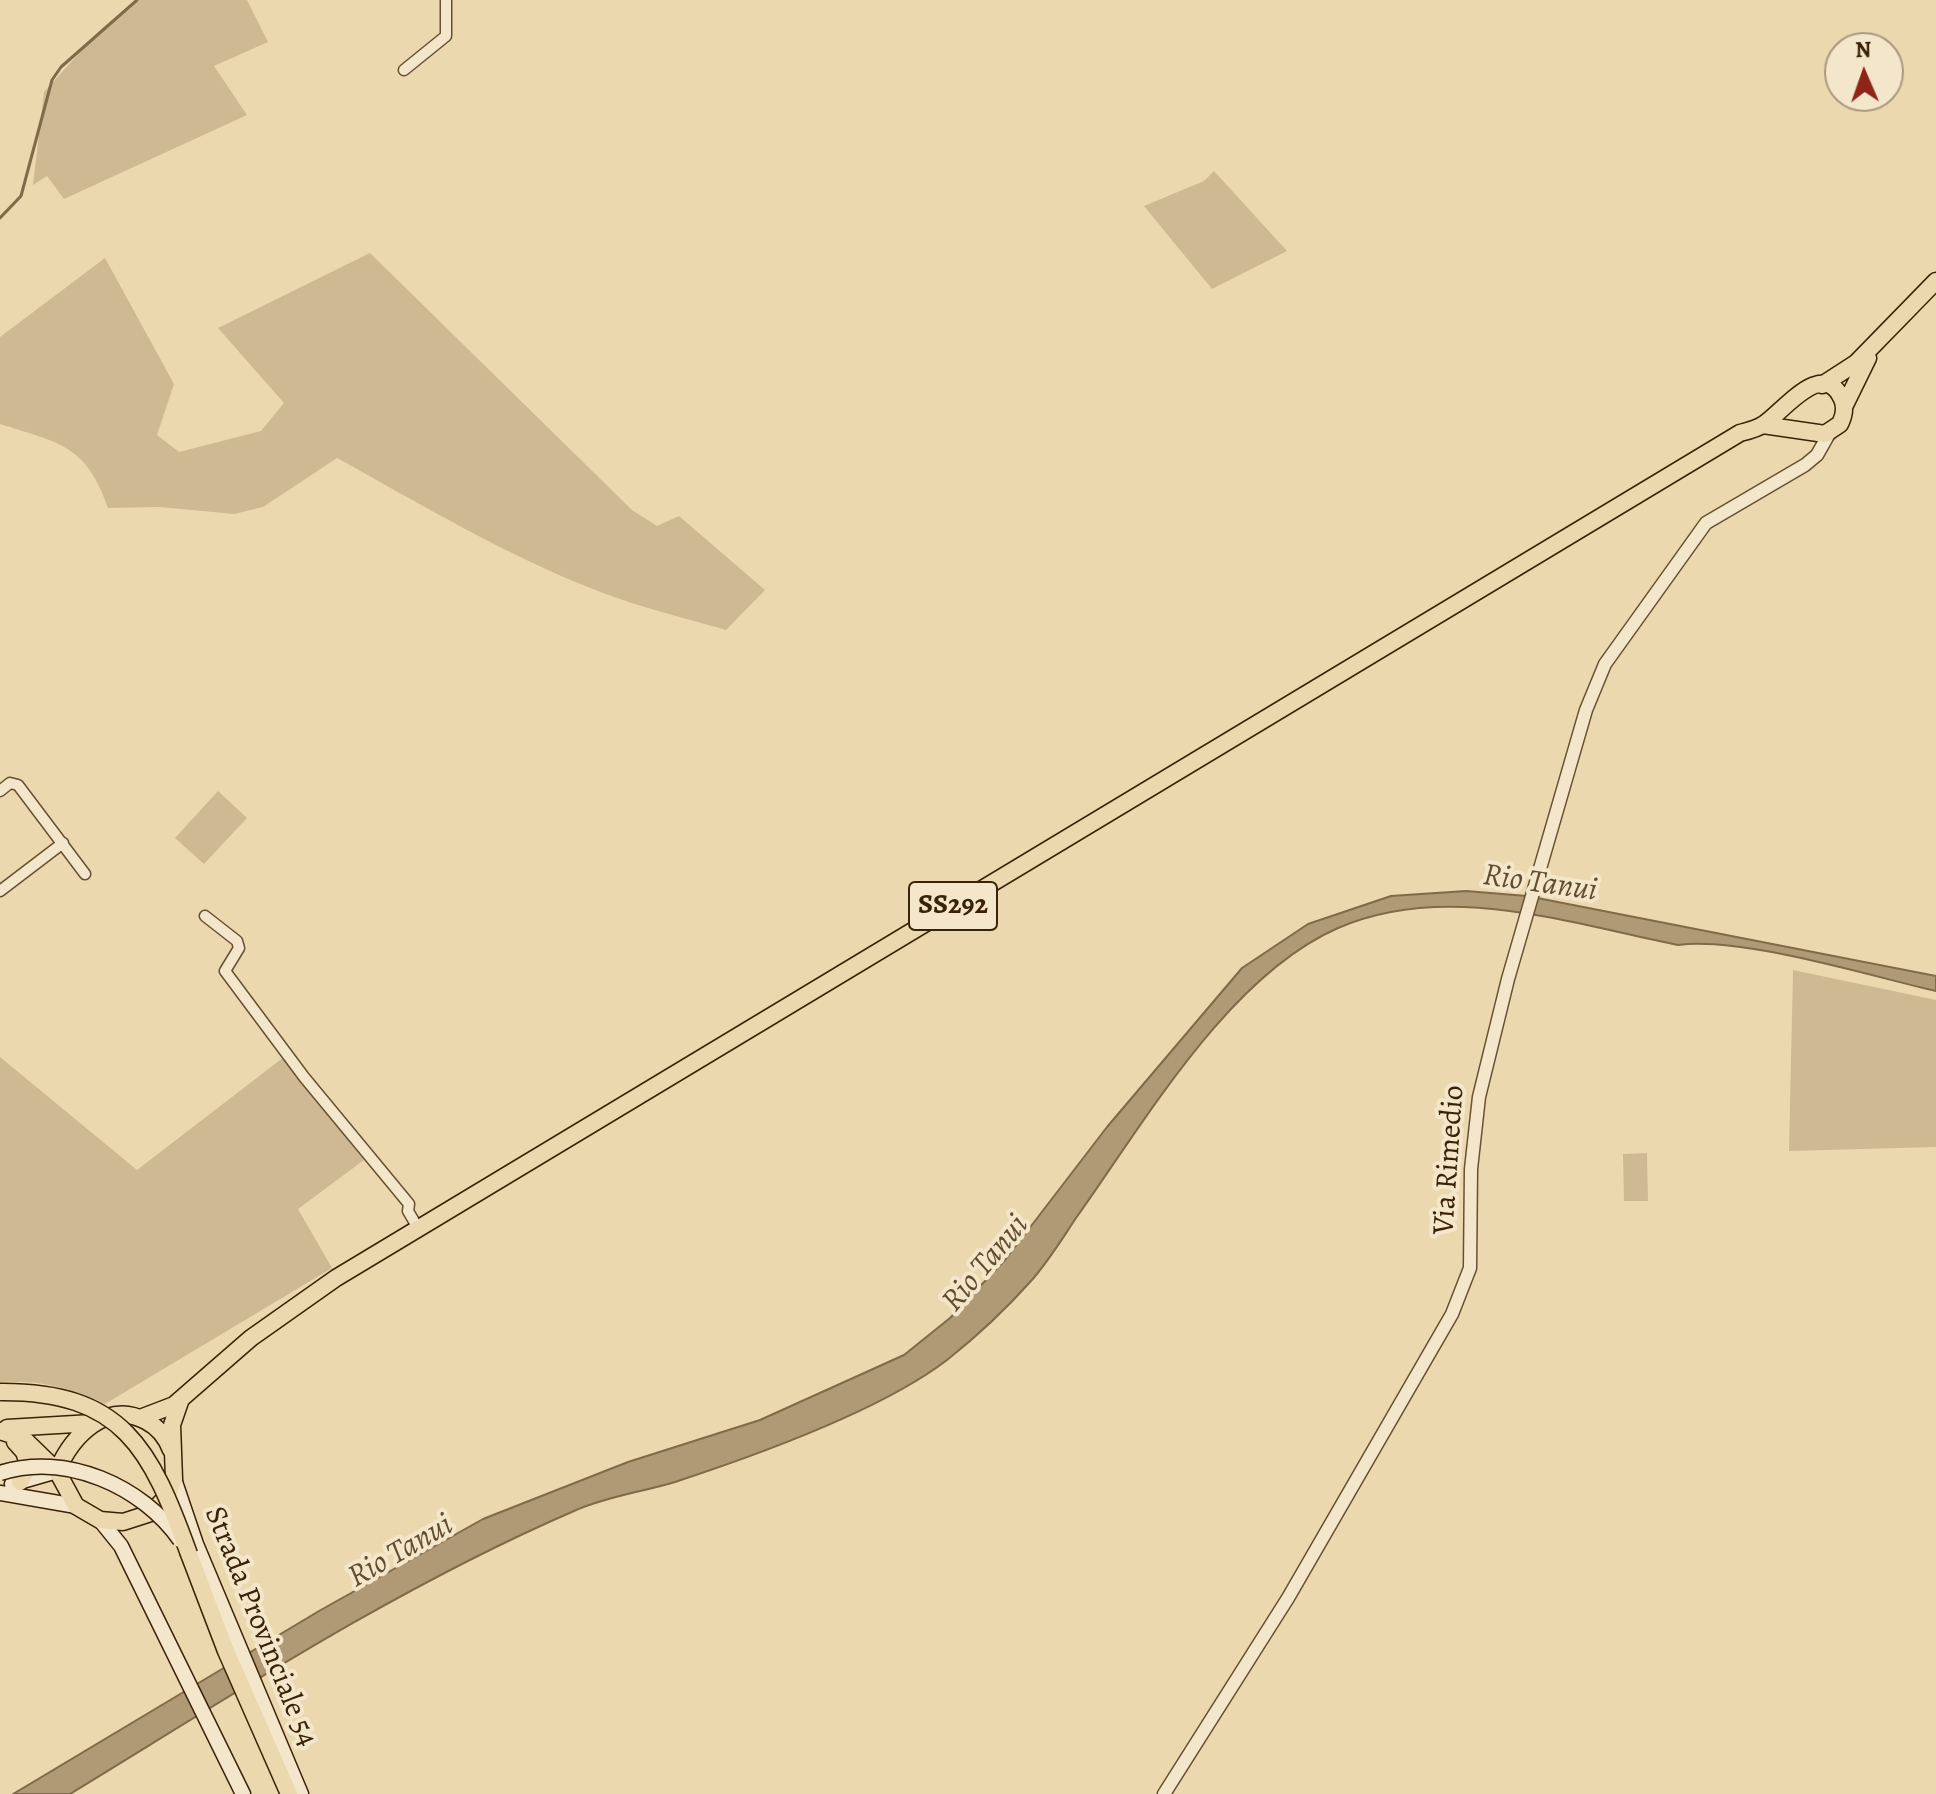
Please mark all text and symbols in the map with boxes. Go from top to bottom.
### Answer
north arrow [1824,32,1904,112]
text: N [1855,35,1872,65]
water label: Rio Tanui [1481,857,1599,911]
road number: SS292 [909,882,997,930]
street label: Via Rimedio [1427,1084,1473,1236]
water label: Rio Tanui [934,1208,1038,1320]
street label: Strada Provinciale 54 [195,1502,325,1752]
water label: Rio Tanui [342,1507,460,1597]

